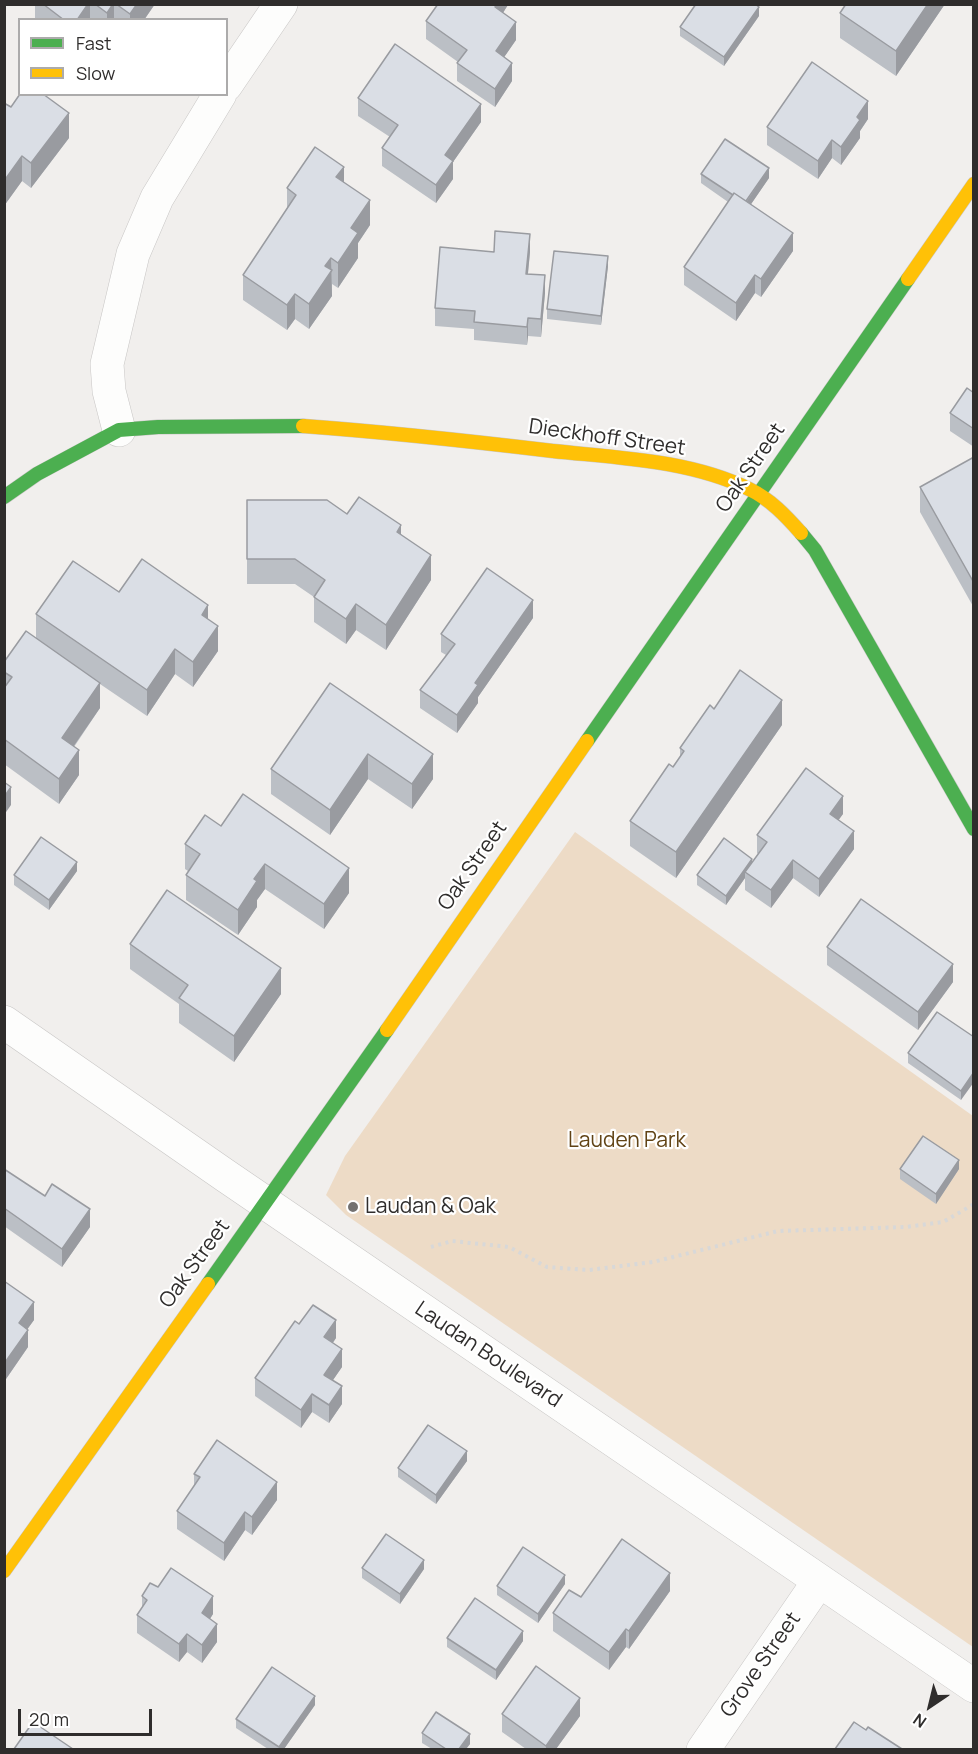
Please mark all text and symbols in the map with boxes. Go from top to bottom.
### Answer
legend [18,18,228,96]
text: Fast [76,31,111,55]
text: Slow [76,61,115,85]
street label: Dieckhoff Street [527,415,687,461]
street label: Oak Street [711,419,791,517]
street label: Oak Street [433,817,513,915]
park label: Lauden Park [568,1128,686,1154]
place label: Laudan & Oak [365,1194,496,1220]
marker: Laudan & Oak [346,1200,360,1214]
street label: Oak Street [154,1215,236,1313]
street label: Laudan Boulevard [410,1297,566,1413]
street label: Grove Street [716,1608,806,1722]
north arrow [900,1676,960,1736]
scale bar [21,1697,154,1735]
text: 20 m [29,1707,69,1731]
text: N [909,1708,931,1733]

